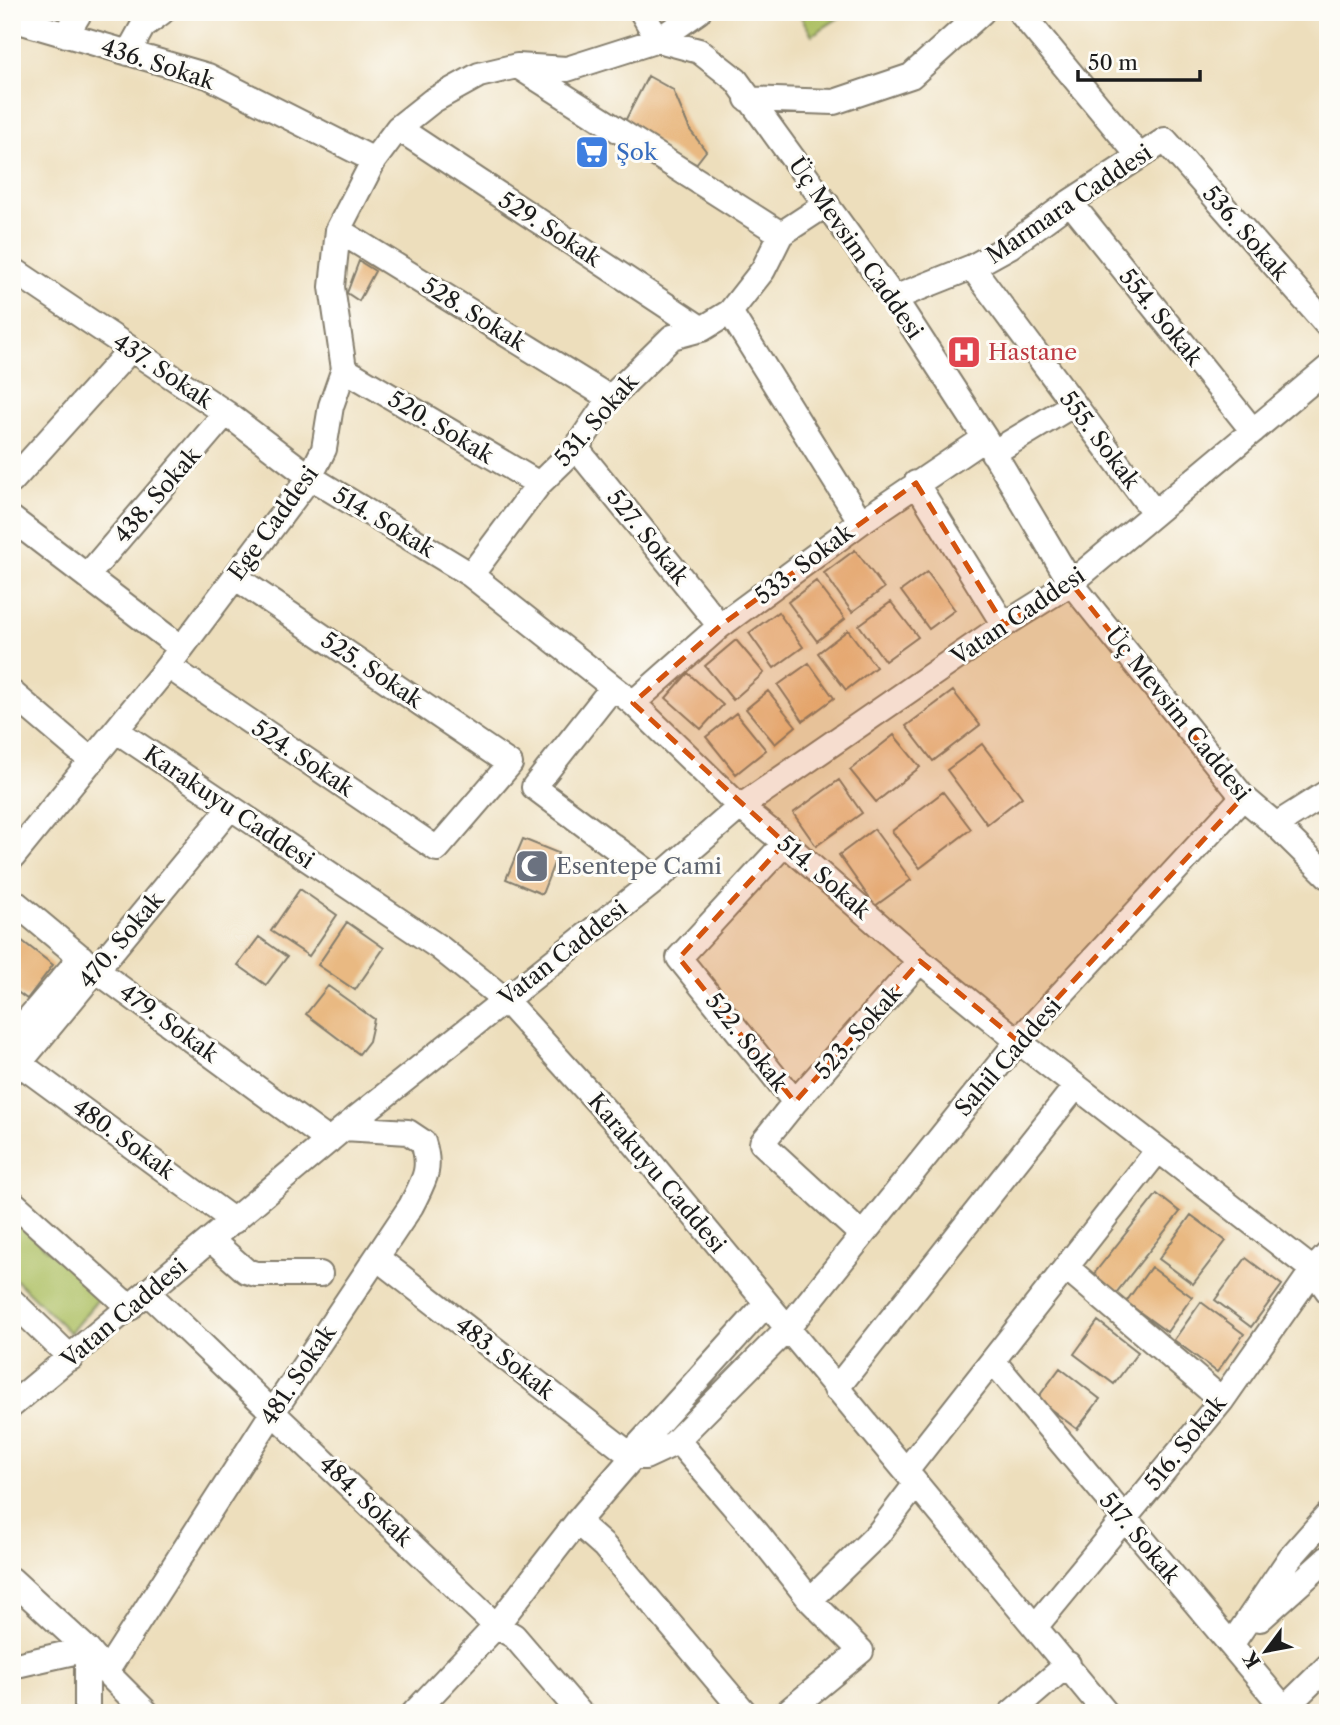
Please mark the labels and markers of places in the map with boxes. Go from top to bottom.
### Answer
supermarket icon: Şok [573,133,611,171]
place label: Şok [616,138,659,166]
hospital icon: Hastane [945,333,983,371]
place label: Hastane [988,338,1077,366]
mosque icon: Esentepe Cami [513,847,551,885]
place label: Esentepe Cami [556,852,722,880]

